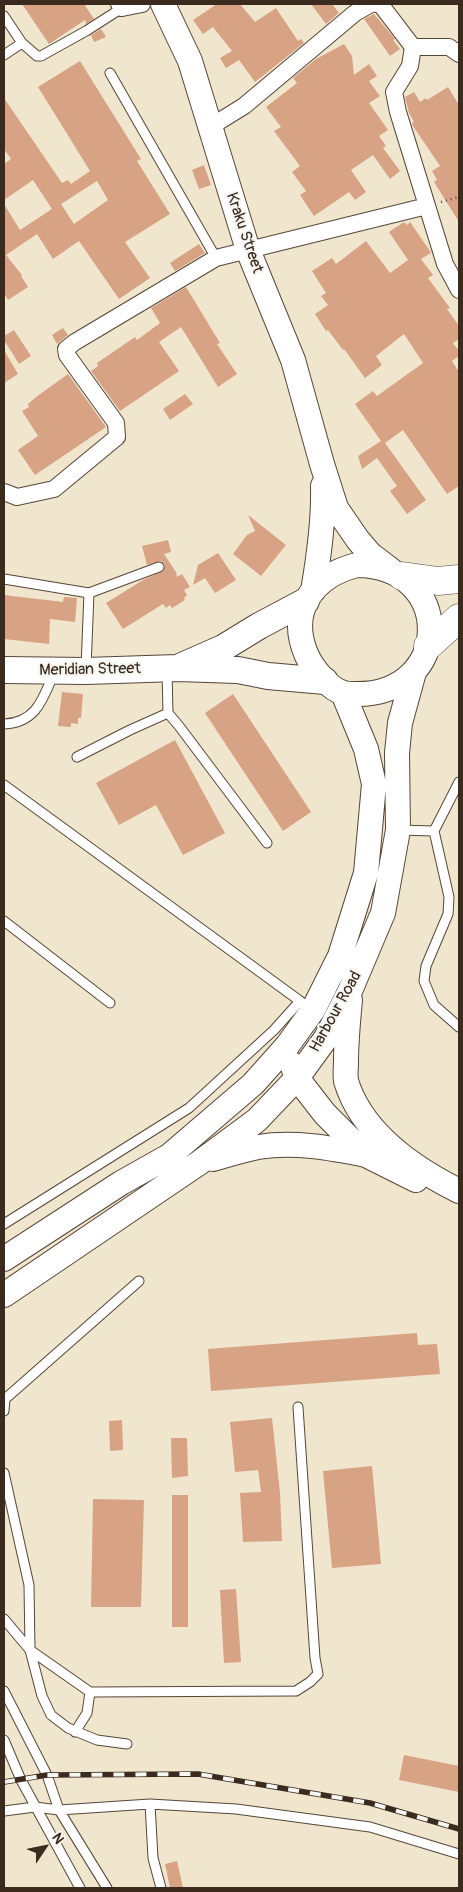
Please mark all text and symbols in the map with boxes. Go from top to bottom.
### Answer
street label: Kraku Street [221,190,267,276]
street label: Meridian Street [39,660,141,680]
street label: Harbour Road [306,968,366,1056]
north arrow [20,1822,70,1872]
text: N [48,1830,68,1847]

